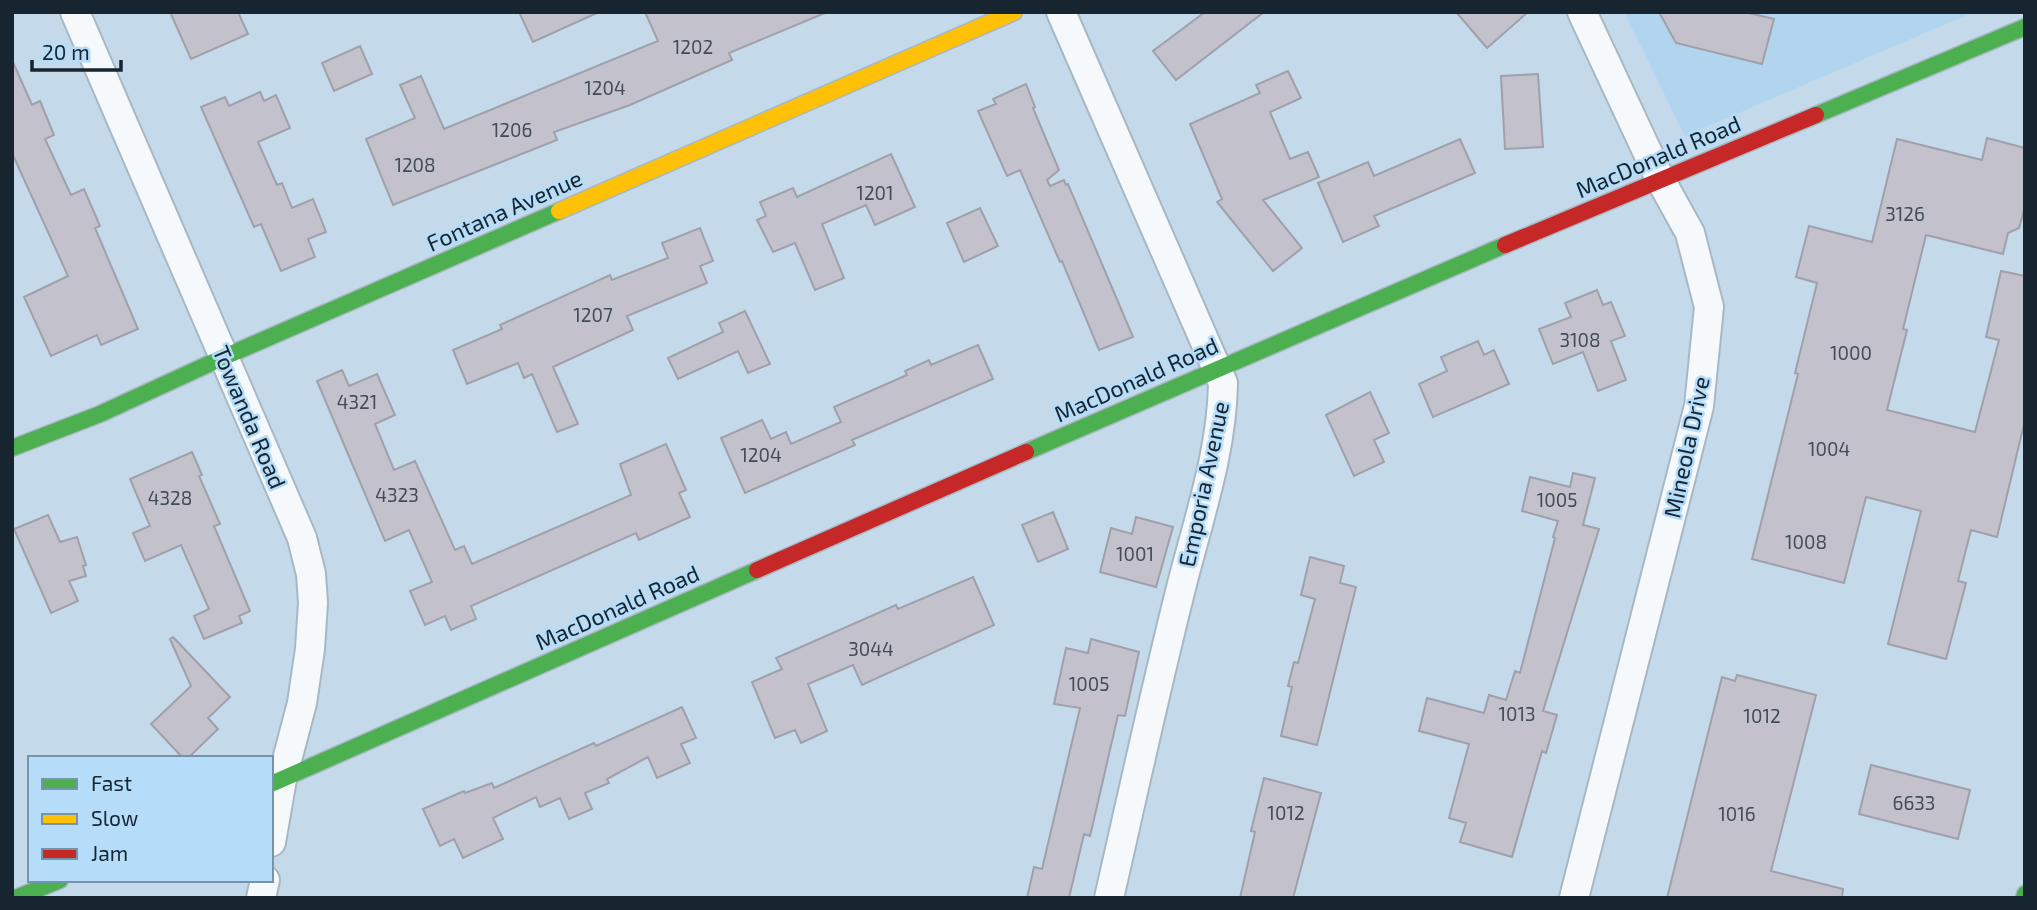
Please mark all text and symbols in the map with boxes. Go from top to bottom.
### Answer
scale bar [32,28,121,72]
house number: 1202 [673,35,713,58]
text: 20 m [42,39,90,64]
house number: 1204 [584,76,626,99]
street label: MacDonald Road [1571,109,1745,203]
house number: 1206 [492,118,532,141]
house number: 1208 [394,153,436,176]
street label: Fontana Avenue [422,163,586,257]
house number: 1201 [856,181,894,204]
house number: 3126 [1885,202,1925,225]
house number: 1207 [573,303,613,326]
house number: 3108 [1559,328,1601,351]
street label: MacDonald Road [1050,330,1222,428]
street label: Towanda Road [207,341,293,493]
house number: 1000 [1830,341,1872,364]
street label: Mineola Drive [1657,374,1715,520]
house number: 4321 [337,390,377,413]
street label: Emporia Avenue [1172,399,1234,569]
house number: 1004 [1808,437,1850,460]
house number: 1204 [740,443,782,466]
house number: 4323 [375,483,419,506]
house number: 4328 [148,486,192,509]
house number: 1005 [1537,488,1577,511]
house number: 1008 [1785,530,1827,553]
house number: 1001 [1116,542,1154,565]
street label: MacDonald Road [531,558,703,656]
house number: 3044 [848,637,894,660]
house number: 1005 [1069,672,1109,695]
house number: 1013 [1498,702,1536,725]
house number: 1012 [1743,704,1781,727]
legend [28,756,273,882]
text: Fast [91,770,132,795]
house number: 6633 [1893,791,1935,814]
house number: 1012 [1267,801,1305,824]
house number: 1016 [1718,802,1756,825]
text: Slow [91,805,138,830]
text: Jam [91,840,128,865]

